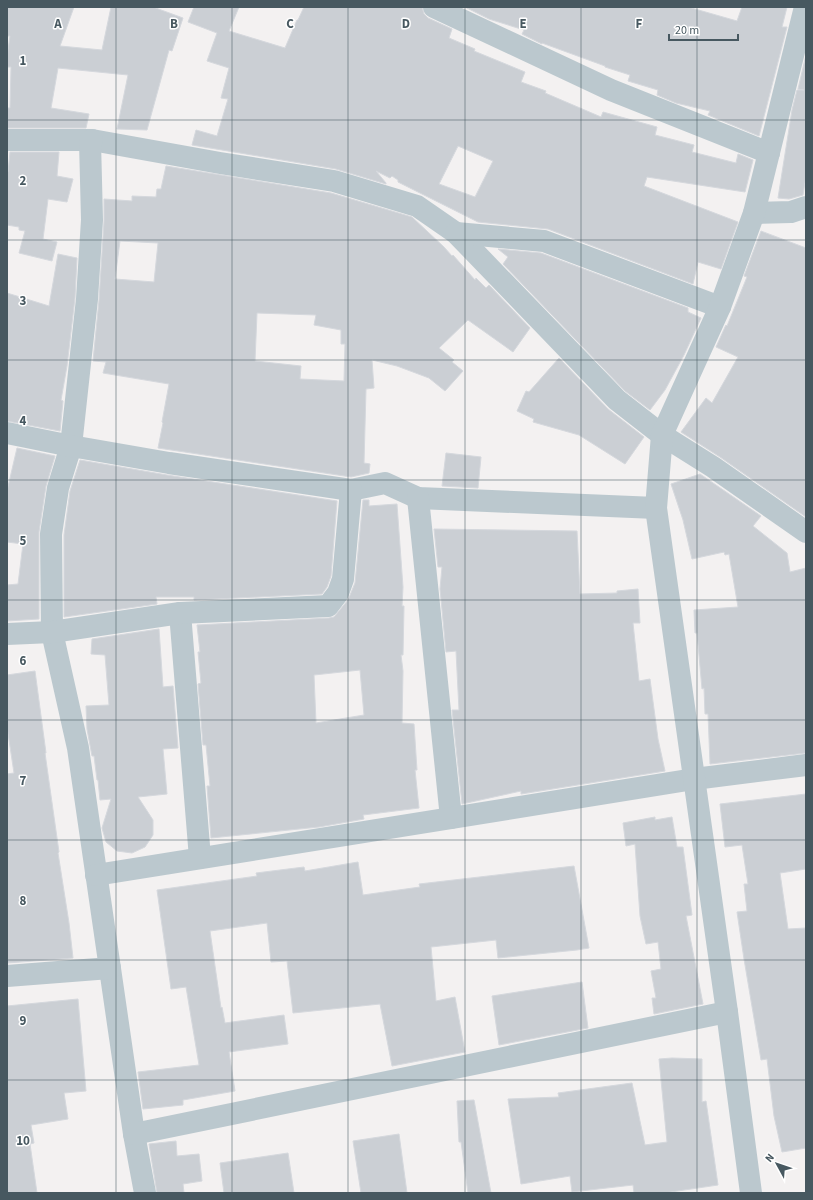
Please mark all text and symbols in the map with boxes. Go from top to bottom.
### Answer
text: A [53,15,62,33]
text: B [170,15,178,33]
text: C [286,15,294,33]
text: D [402,15,410,33]
text: E [519,15,527,33]
text: F [636,15,643,33]
scale bar [669,16,738,42]
text: 20 m [675,22,699,39]
text: 1 [20,52,27,70]
text: 2 [20,172,27,190]
text: 3 [20,292,27,310]
text: 4 [20,412,27,430]
text: 5 [20,532,27,550]
text: 6 [20,652,27,670]
text: 7 [20,772,27,790]
text: 8 [20,892,27,910]
text: 9 [20,1012,27,1030]
text: 10 [16,1132,30,1150]
north arrow [757,1144,797,1184]
text: N [762,1150,778,1166]

